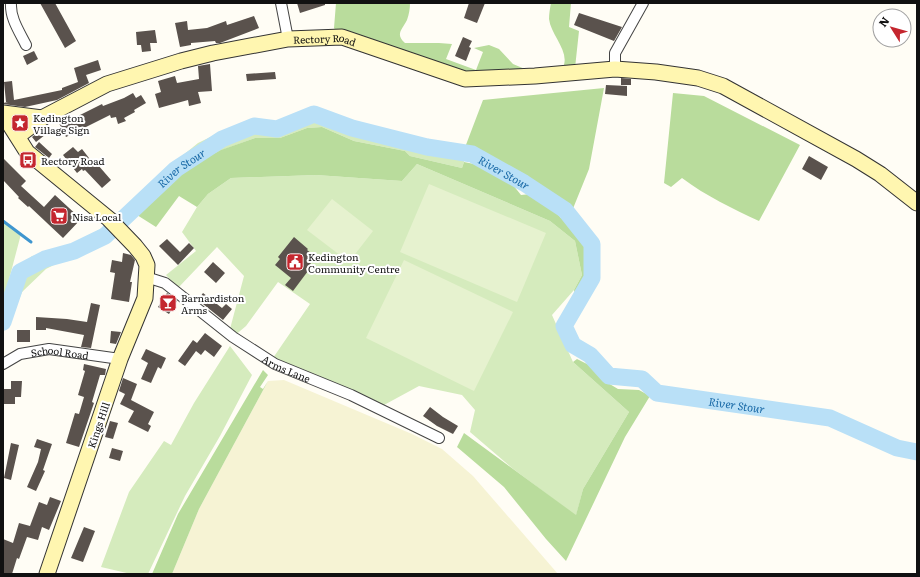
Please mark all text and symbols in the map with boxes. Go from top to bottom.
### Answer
north arrow [872,8,912,48]
text: N [874,13,892,30]
street label: Rectory Road [293,29,358,49]
place label: Kedington Village Sign [33,110,90,137]
place icon: Kedington Village Sign [10,113,30,133]
water label: River Stour [153,144,208,191]
bus stop icon: Rectory Road [18,150,38,170]
water label: River Stour [476,151,533,193]
place label: Rectory Road [41,153,105,168]
supermarket icon: Nisa Local [49,206,69,226]
place label: Nisa Local [72,209,122,224]
place label: Kedington Community Centre [308,249,400,276]
public building icon: Kedington Community Centre [285,252,305,272]
place label: Barnardiston Arms [181,290,245,317]
bar icon: Barnardiston Arms [158,293,178,313]
street label: School Road [29,341,90,362]
street label: Arms Lane [260,350,313,385]
water label: River Stour [708,393,766,416]
street label: Kings Hill [83,399,113,450]

